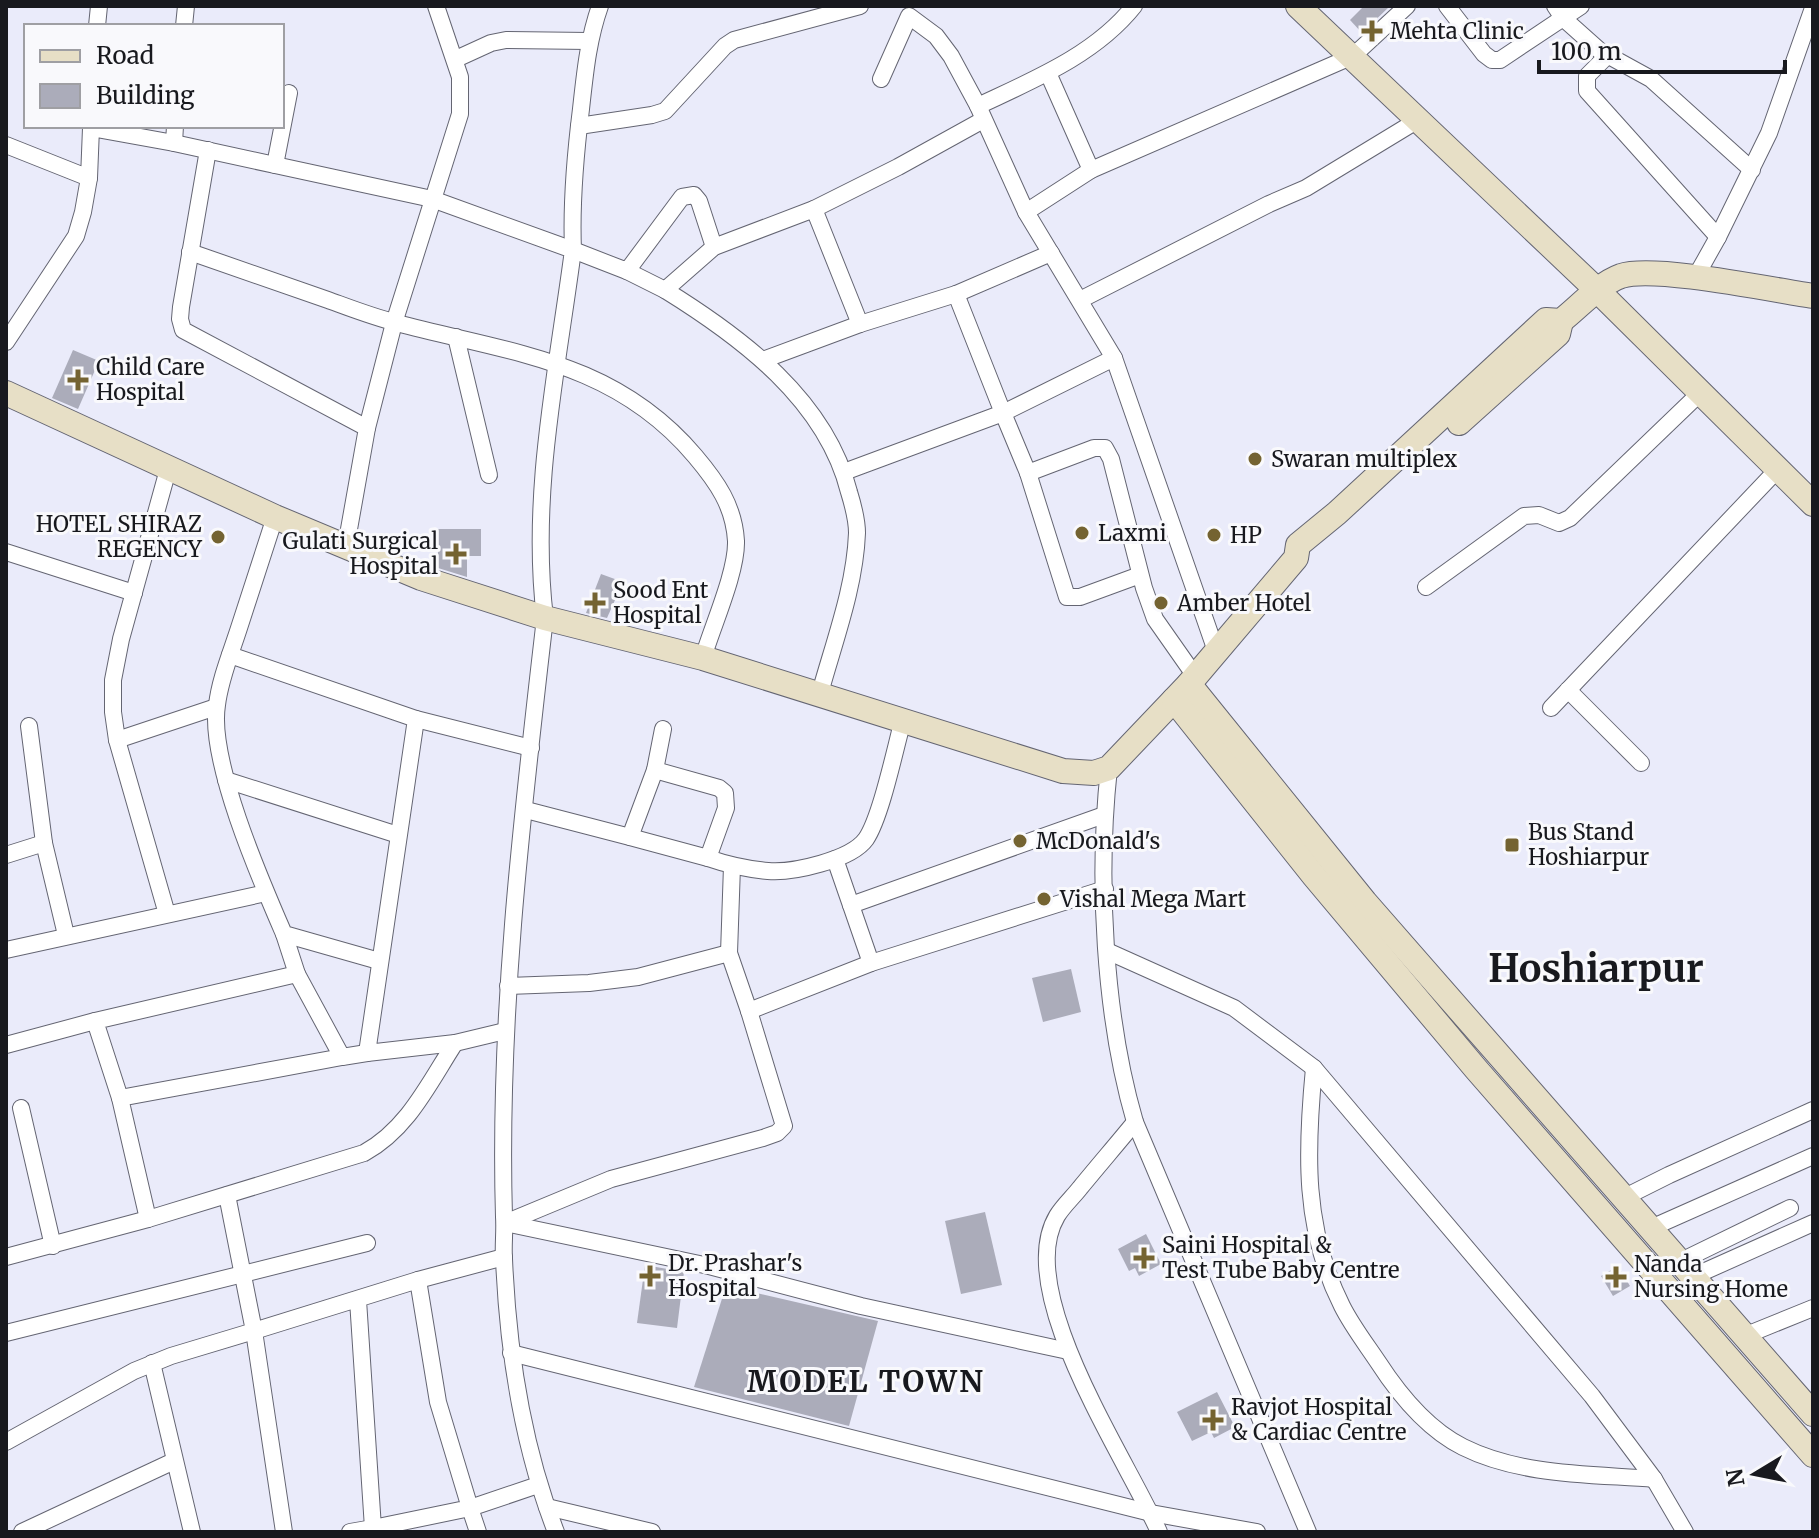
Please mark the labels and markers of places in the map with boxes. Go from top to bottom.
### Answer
place label: Mehta Clinic [1390,17,1524,45]
marker: Mehta Clinic [1361,20,1383,42]
place label: Child Care Hospital [96,353,204,406]
marker: Child Care Hospital [67,369,89,391]
place label: Swaran multiplex [1271,445,1457,473]
marker: Swaran multiplex [1246,450,1264,468]
place label: HOTEL SHIRAZ REGENCY [36,510,203,563]
place label: Laxmi [1098,519,1167,547]
place label: HP [1230,521,1262,549]
marker: Laxmi [1073,524,1091,542]
marker: HP [1205,526,1223,544]
place label: Gulati Surgical Hospital [283,527,438,580]
marker: HOTEL SHIRAZ REGENCY [209,528,227,546]
marker: Gulati Surgical Hospital [445,543,467,565]
place label: Sood Ent Hospital [613,576,709,629]
place label: Amber Hotel [1176,589,1311,617]
marker: Sood Ent Hospital [584,592,606,614]
marker: Amber Hotel [1152,594,1170,612]
place label: Bus Stand Hoshiarpur [1528,818,1649,871]
place label: McDonald's [1036,827,1160,855]
marker: McDonald's [1011,832,1029,850]
marker: Bus Stand Hoshiarpur [1503,836,1521,854]
place label: Vishal Mega Mart [1059,885,1247,913]
marker: Vishal Mega Mart [1035,890,1053,908]
place label: Saini Hospital & Test Tube Baby Centre [1162,1231,1399,1284]
marker: Saini Hospital & Test Tube Baby Centre [1133,1247,1155,1269]
place label: Dr. Prashar's Hospital [668,1249,802,1302]
place label: Nanda Nursing Home [1634,1250,1788,1303]
marker: Dr. Prashar's Hospital [639,1265,661,1287]
marker: Nanda Nursing Home [1605,1266,1627,1288]
place label: Ravjot Hospital & Cardiac Centre [1231,1393,1406,1446]
marker: Ravjot Hospital & Cardiac Centre [1202,1409,1224,1431]

